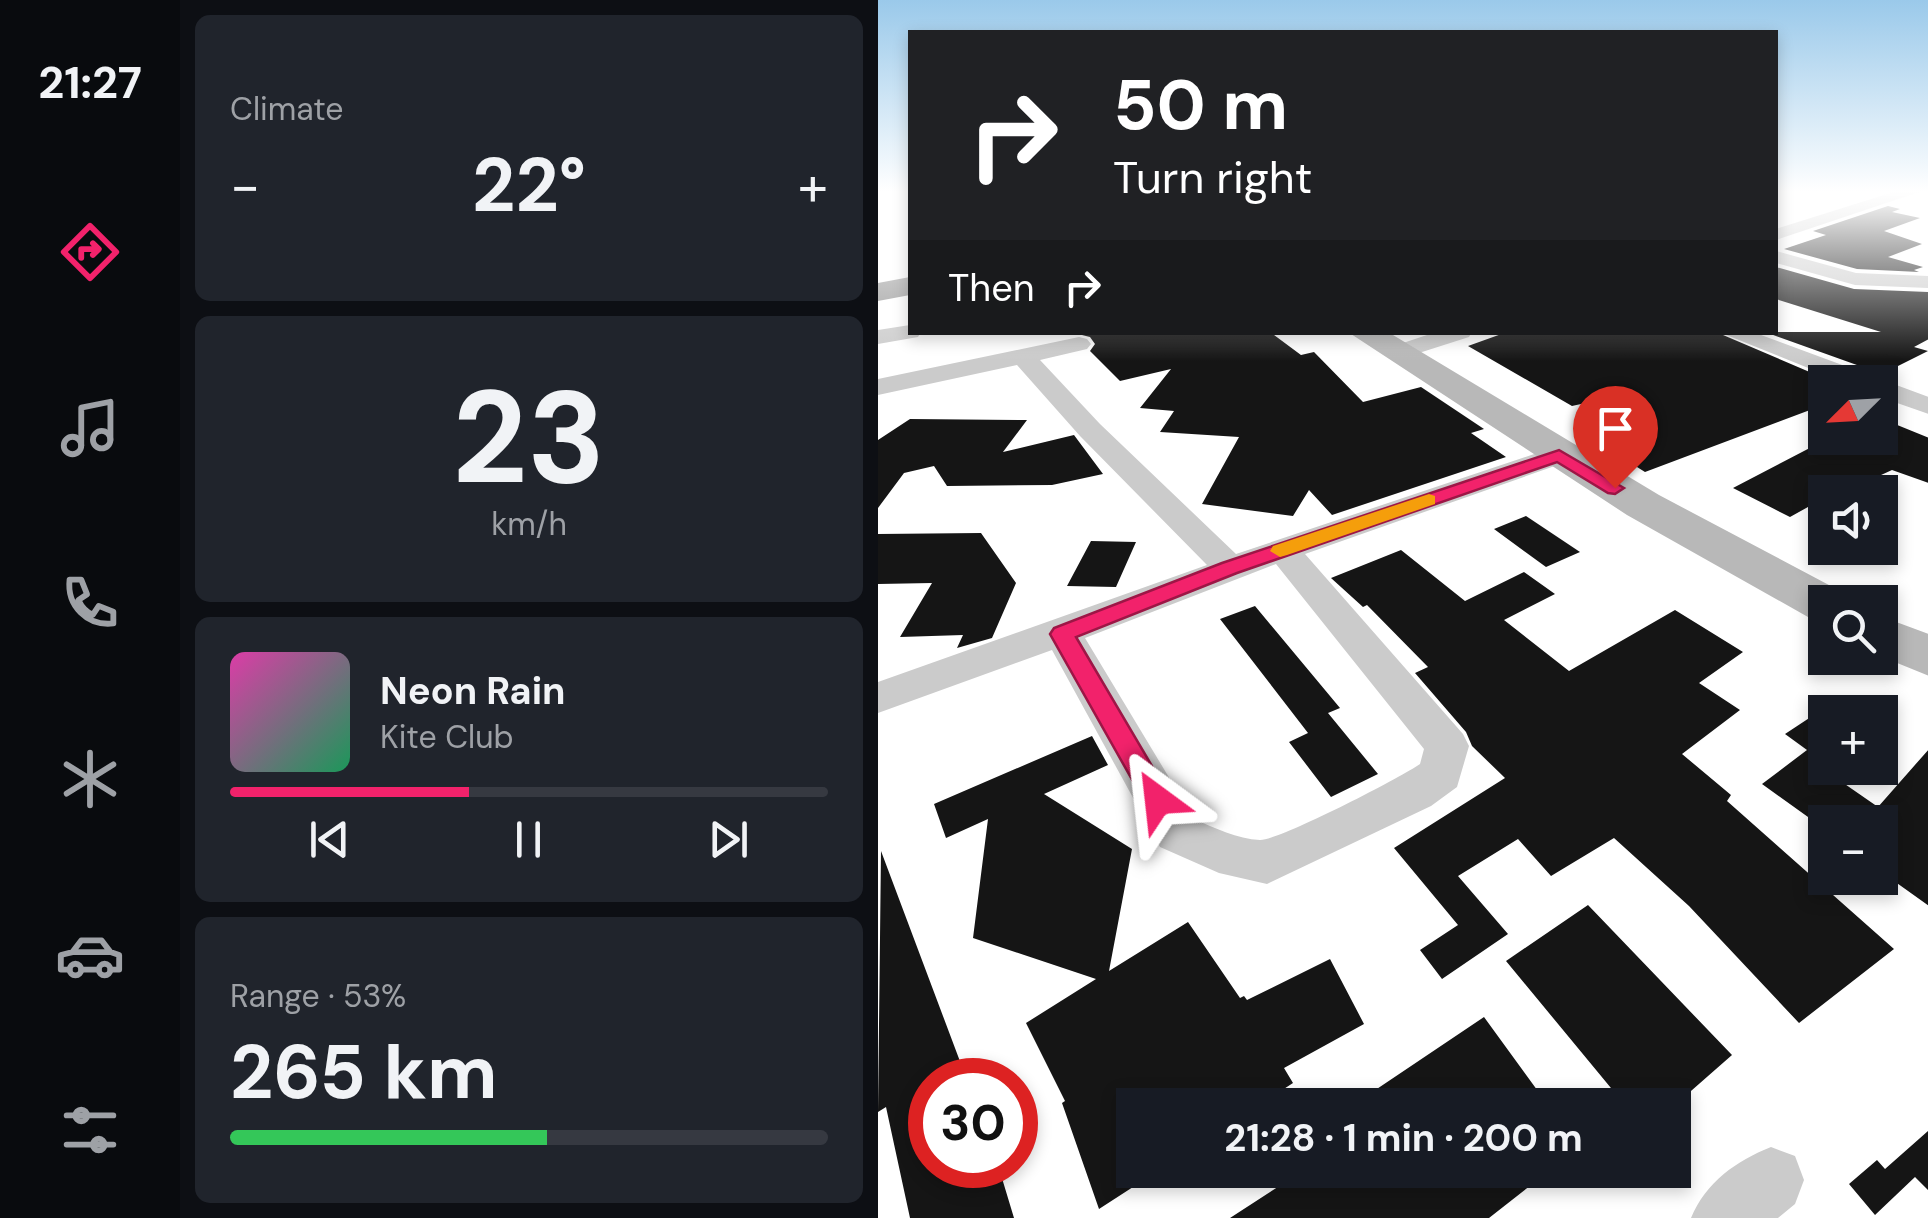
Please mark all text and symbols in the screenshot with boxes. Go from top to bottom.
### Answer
text: 21:27 [38,53,142,112]
text: 50 m [1113,60,1288,151]
icon: right [948,70,1078,200]
text: Climate [230,88,344,130]
text: 22° [472,137,586,234]
text: Turn right [1113,148,1312,207]
text: − [230,150,260,222]
text: + [798,150,828,222]
icon: directions [55,217,125,287]
icon: right [1055,260,1110,315]
text: Then [948,263,1035,313]
text: 23 [452,353,606,522]
north arrow [1808,365,1898,455]
map controls [1808,365,1898,895]
pin [1573,386,1658,489]
icon: music [55,393,125,463]
icon: arrive [1588,401,1643,456]
button: sound [1808,475,1898,565]
text: km/h [491,503,567,545]
icon: phone [55,568,125,638]
button: search [1808,585,1898,675]
text: Neon Rain [380,666,565,716]
button: + [1808,695,1898,785]
text: Kite Club [380,716,514,758]
icon: climate [55,744,125,814]
position arrow [1106,748,1210,852]
button: − [1808,805,1898,895]
icon: previous [302,812,357,867]
icon: pause [501,812,556,867]
icon: next [701,812,756,867]
icon: car [55,920,125,990]
text: Range · 53% [230,975,406,1017]
text: 265 km [230,1024,498,1121]
speed limit sign: 30 [908,1058,1038,1188]
icon: filters [55,1095,125,1165]
text: 21:28 · 1 min · 200 m [1224,1113,1583,1163]

